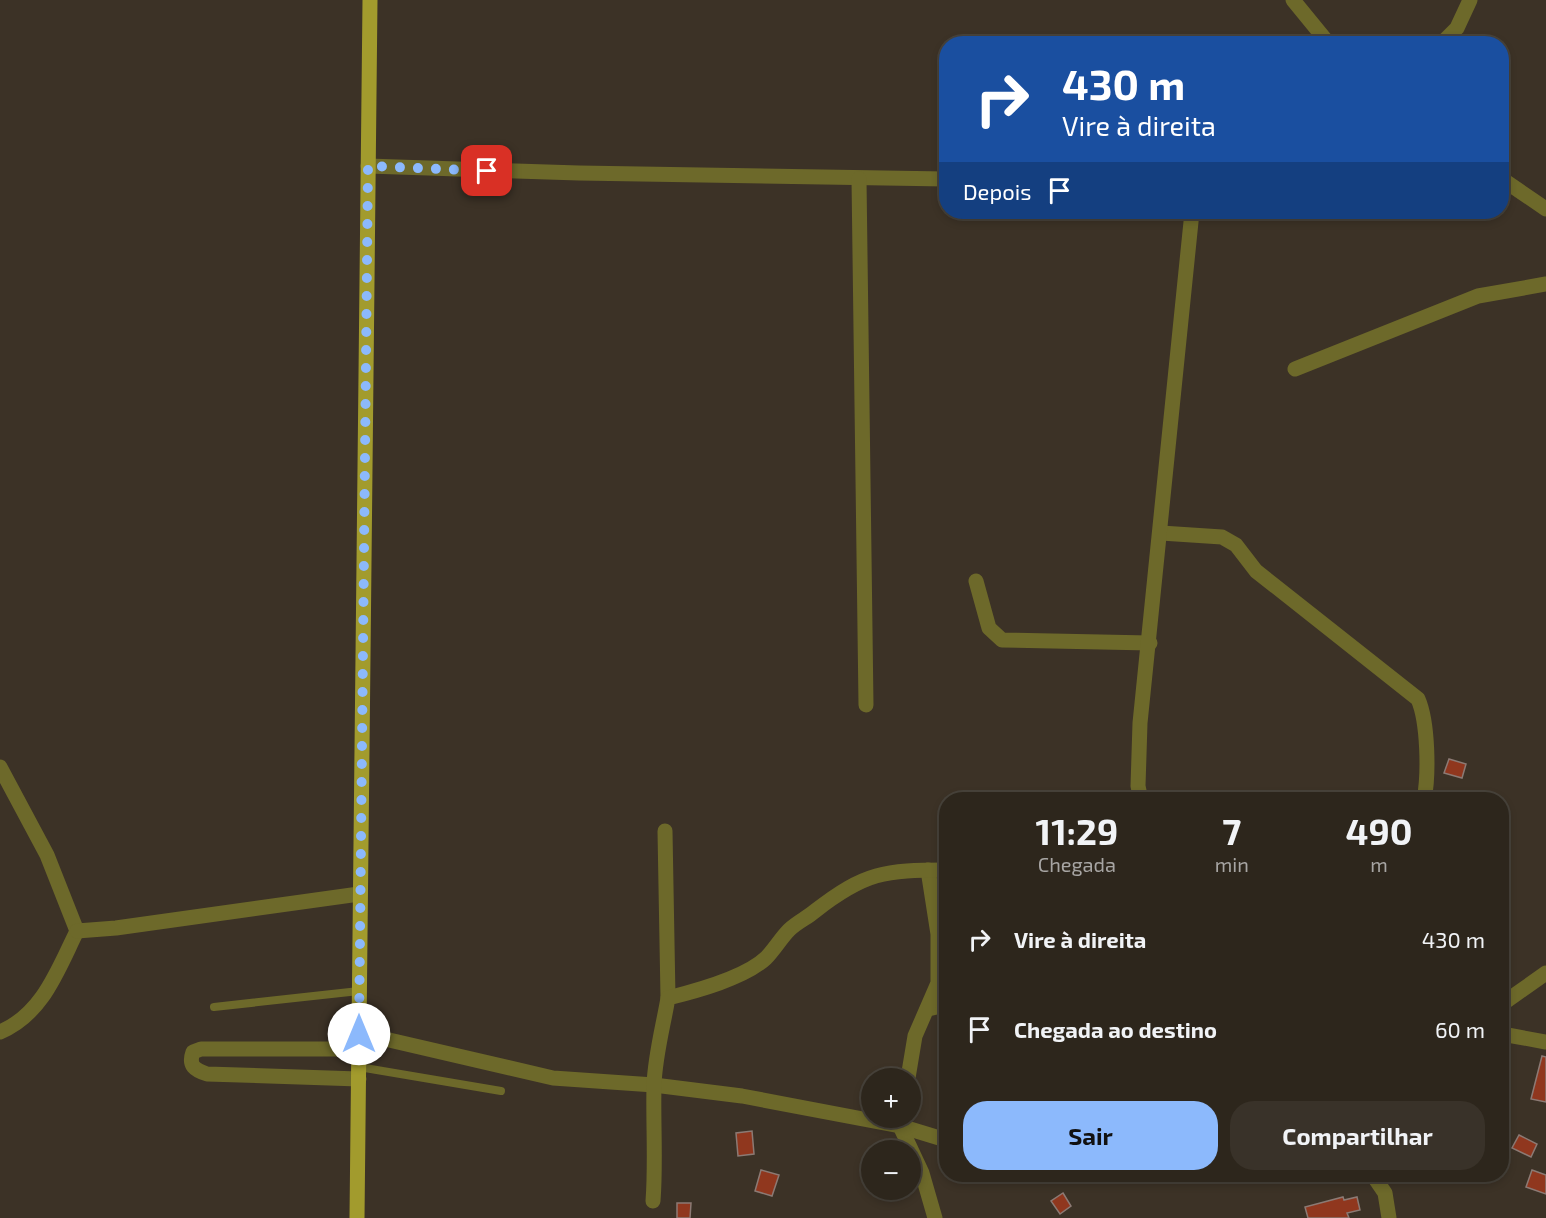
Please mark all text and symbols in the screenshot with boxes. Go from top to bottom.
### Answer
text: 430 m [1062,58,1185,108]
icon: right [963,60,1041,138]
text: Vire à direita [1062,109,1216,141]
pin [461,145,512,196]
icon: arrive [470,154,503,187]
icon: arrive [1043,174,1076,207]
text: Depois [963,178,1031,204]
text: 11:29 [1036,809,1118,852]
text: 7 [1222,809,1241,852]
text: 490 [1345,809,1412,852]
text: Chegada [1038,852,1116,876]
text: min [1215,852,1249,876]
text: m [1370,852,1388,876]
icon: right [963,923,996,956]
text: Vire à direita [1014,926,1146,952]
text: 430 m [1422,926,1485,952]
position arrow [327,1002,391,1066]
icon: arrive [963,1013,996,1046]
text: Chegada ao destino [1014,1016,1217,1042]
text: 60 m [1435,1016,1485,1042]
map controls [861,1068,921,1200]
button: + [861,1068,921,1128]
button: Sair [963,1101,1218,1170]
button: Compartilhar [1230,1101,1485,1170]
button: − [861,1140,921,1200]

